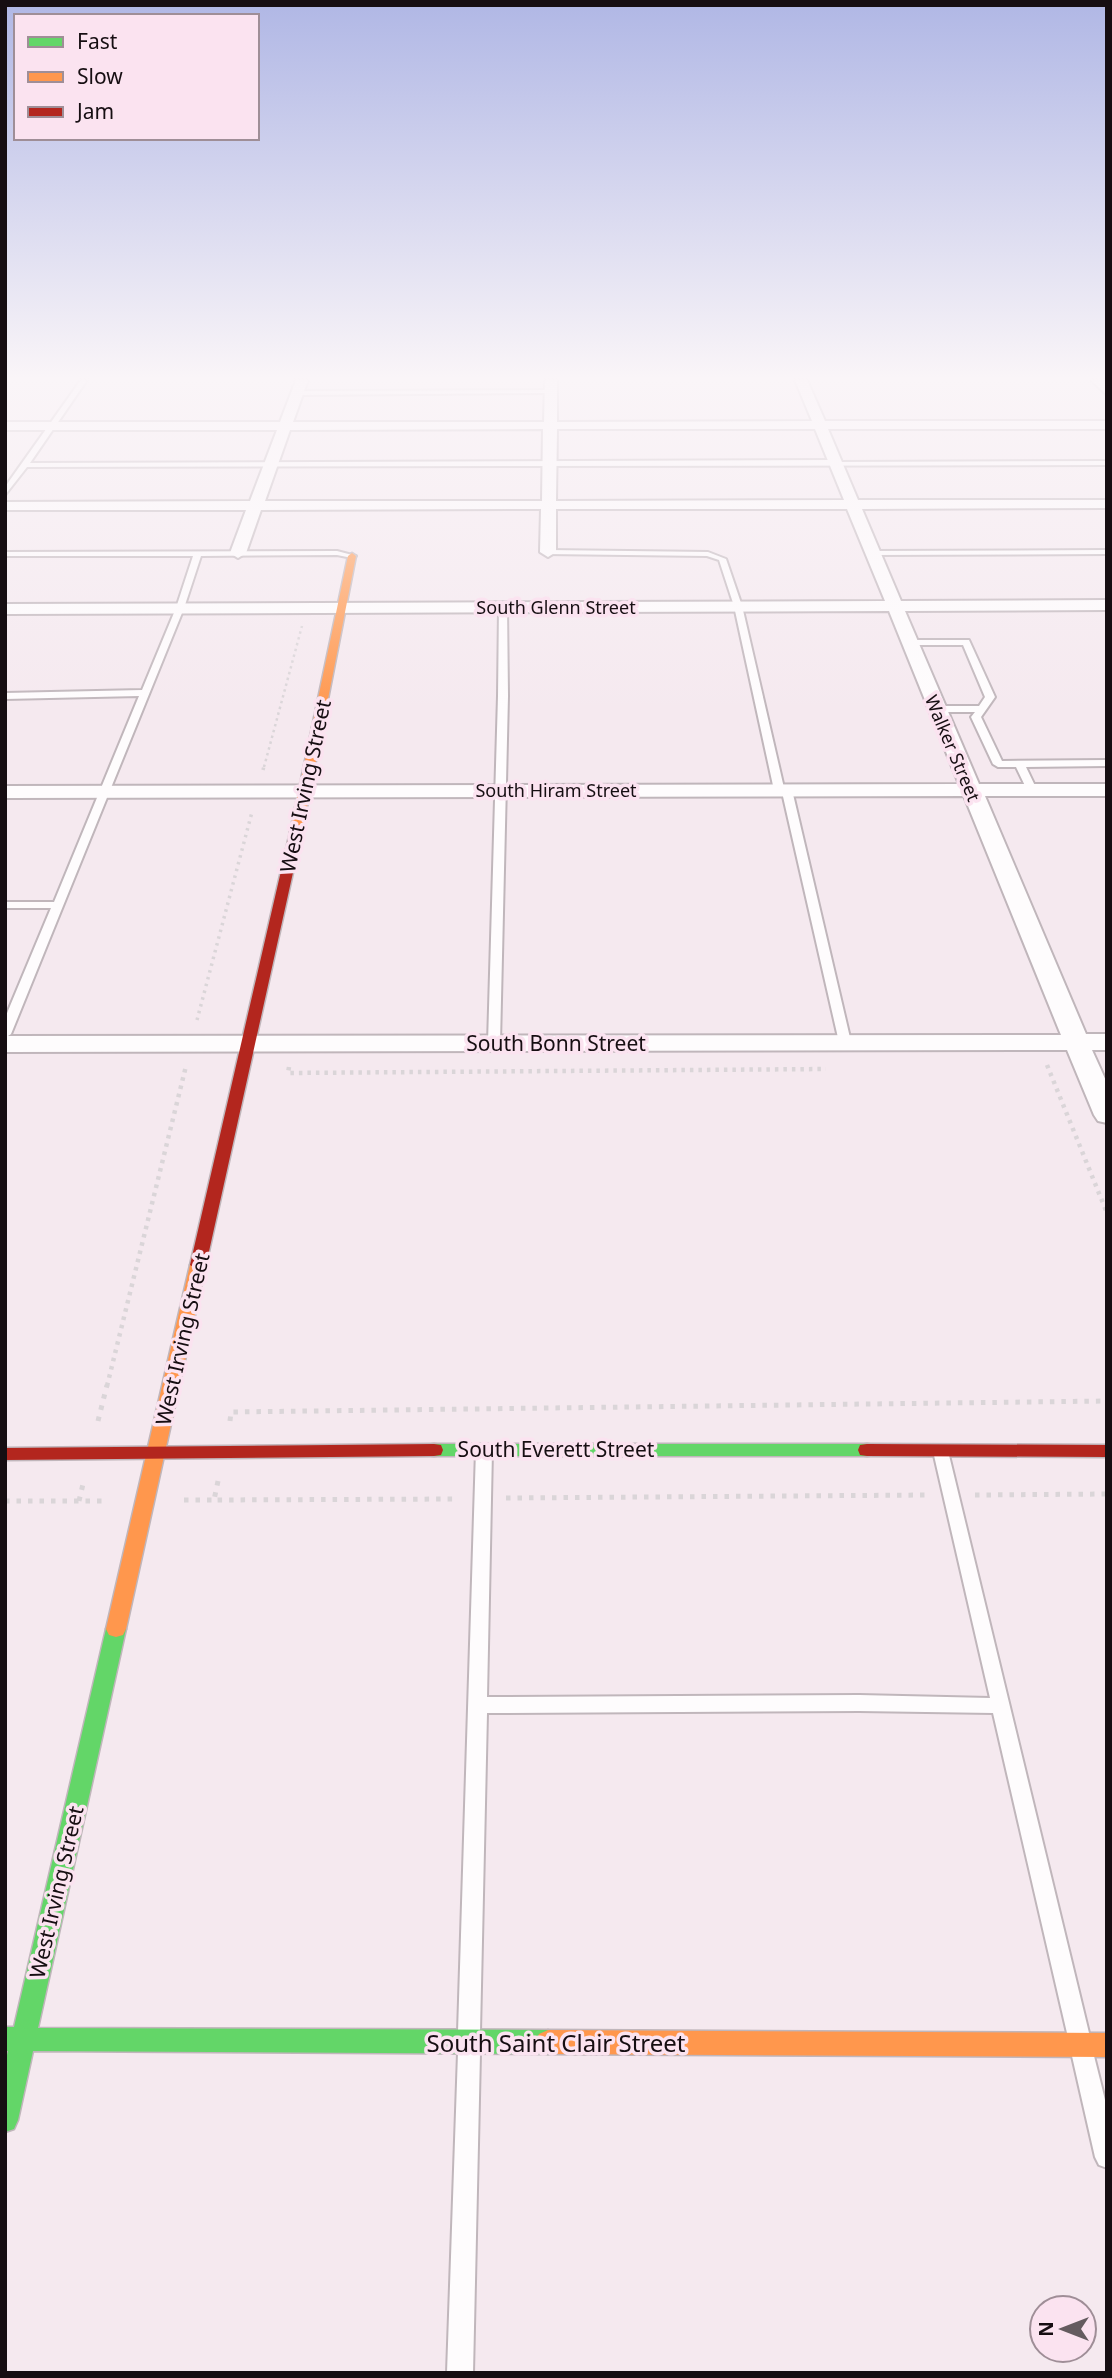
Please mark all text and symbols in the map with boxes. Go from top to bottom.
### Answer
legend [14,14,259,140]
text: Fast [77,27,118,55]
text: Slow [77,62,123,90]
text: Jam [75,97,114,125]
street label: South Glenn Street [476,595,636,619]
street label: Walker Street [920,691,986,805]
street label: West Irving Street [273,697,337,875]
street label: South Hiram Street [475,778,637,802]
street label: South Bonn Street [466,1029,646,1057]
street label: West Irving Street [149,1250,216,1428]
street label: South Everett Street [458,1435,655,1463]
street label: West Irving Street [23,1803,90,1981]
street label: South Saint Clair Street [426,2026,686,2059]
north arrow [1028,2294,1098,2364]
text: N [1033,2321,1059,2337]

